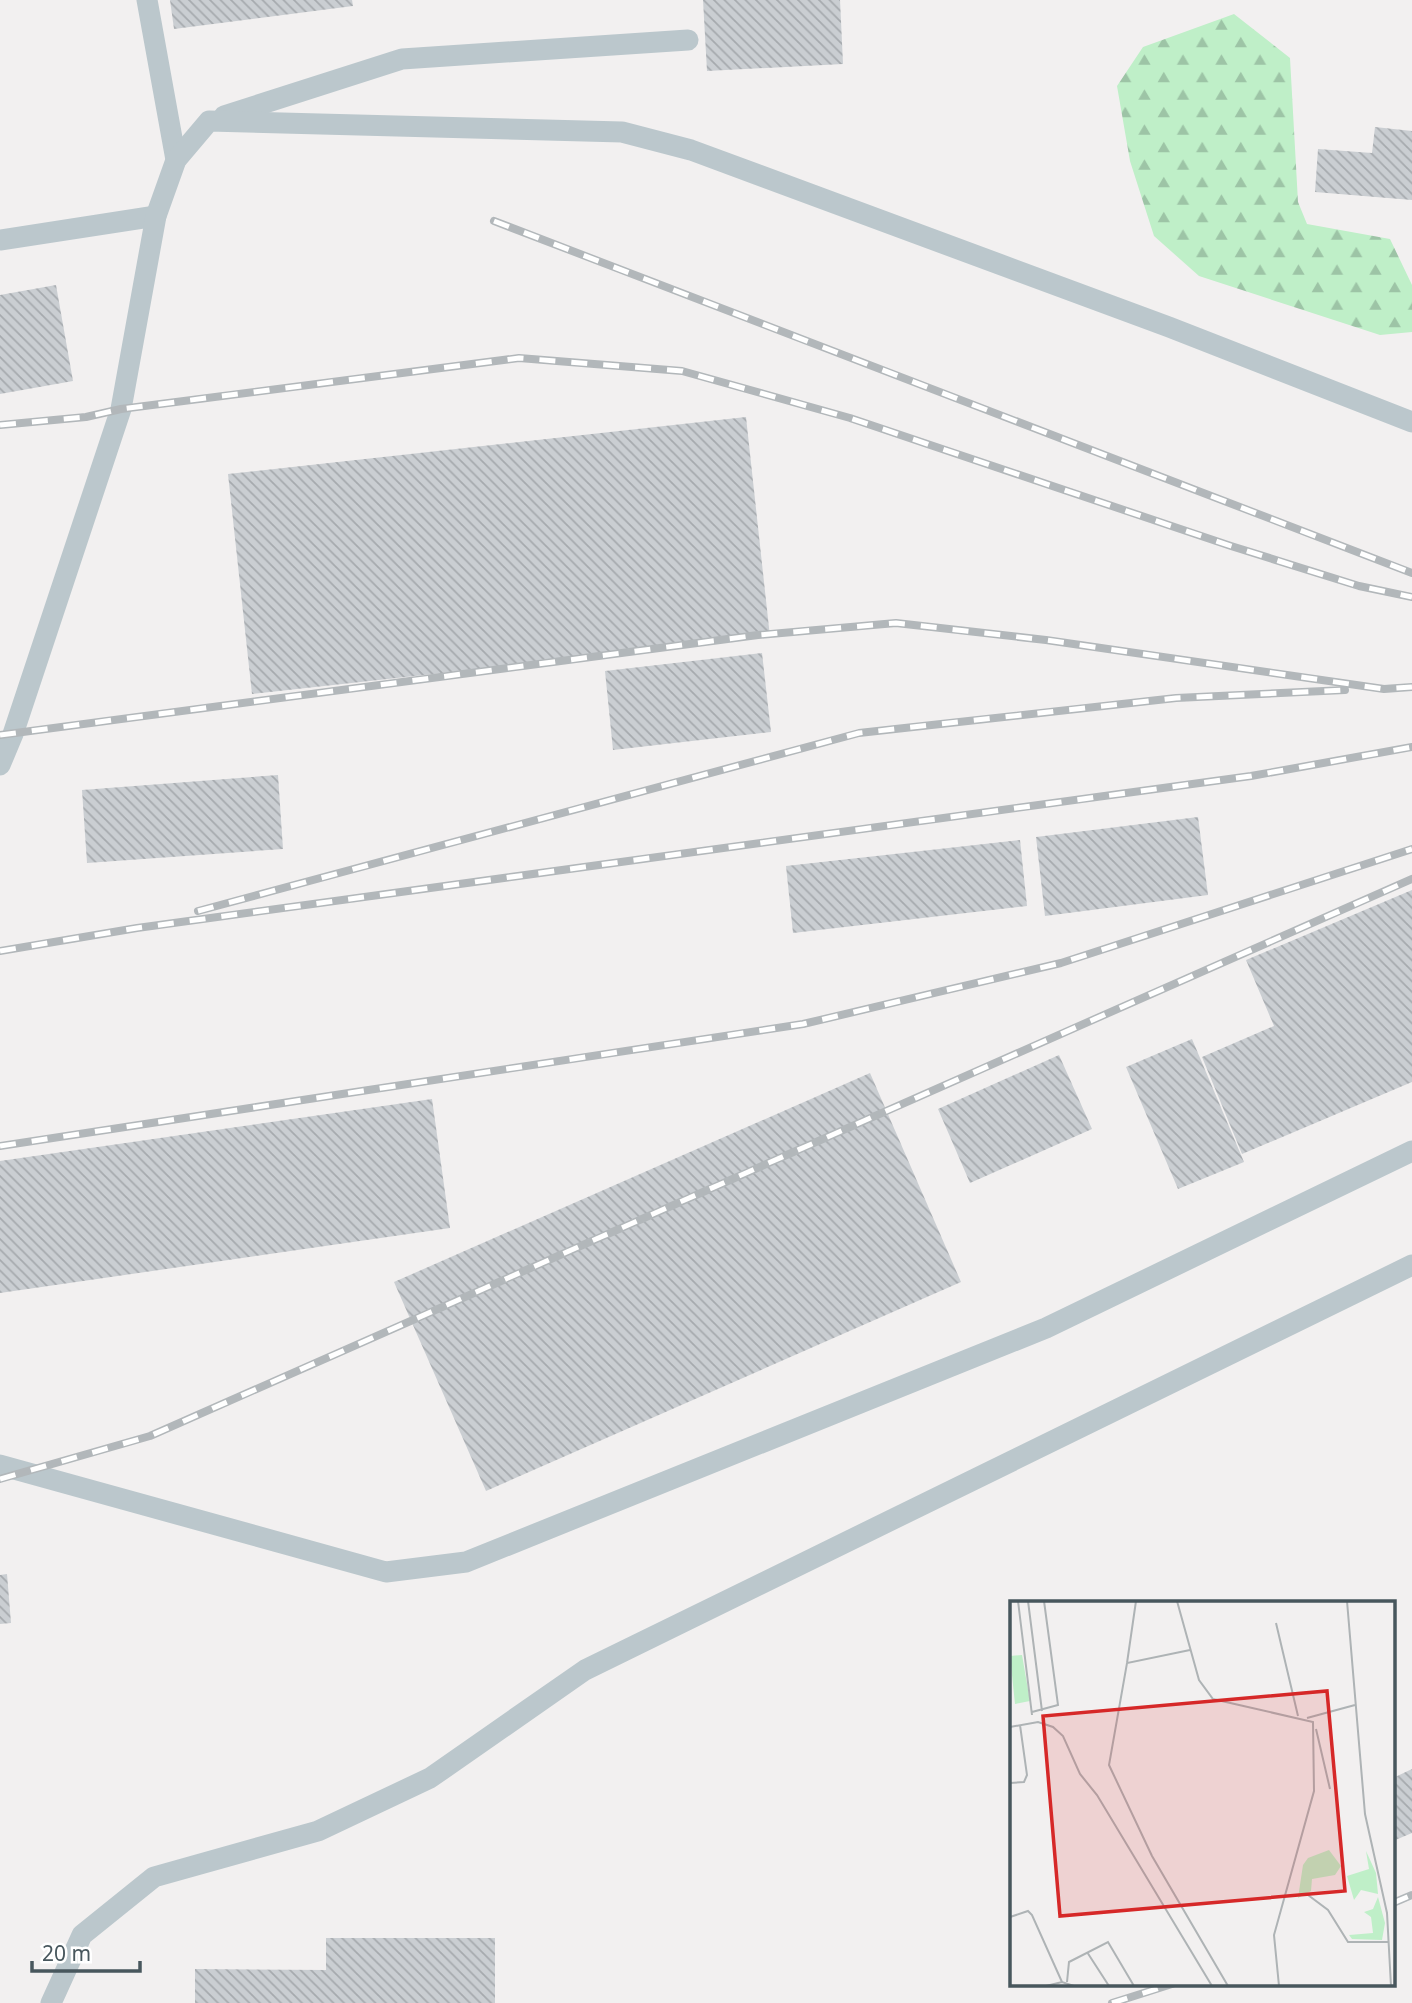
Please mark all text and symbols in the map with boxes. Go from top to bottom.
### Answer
inset map [1010,1601,1394,1986]
scale bar [32,1930,140,1974]
text: 20 m [42,1939,91,1967]

